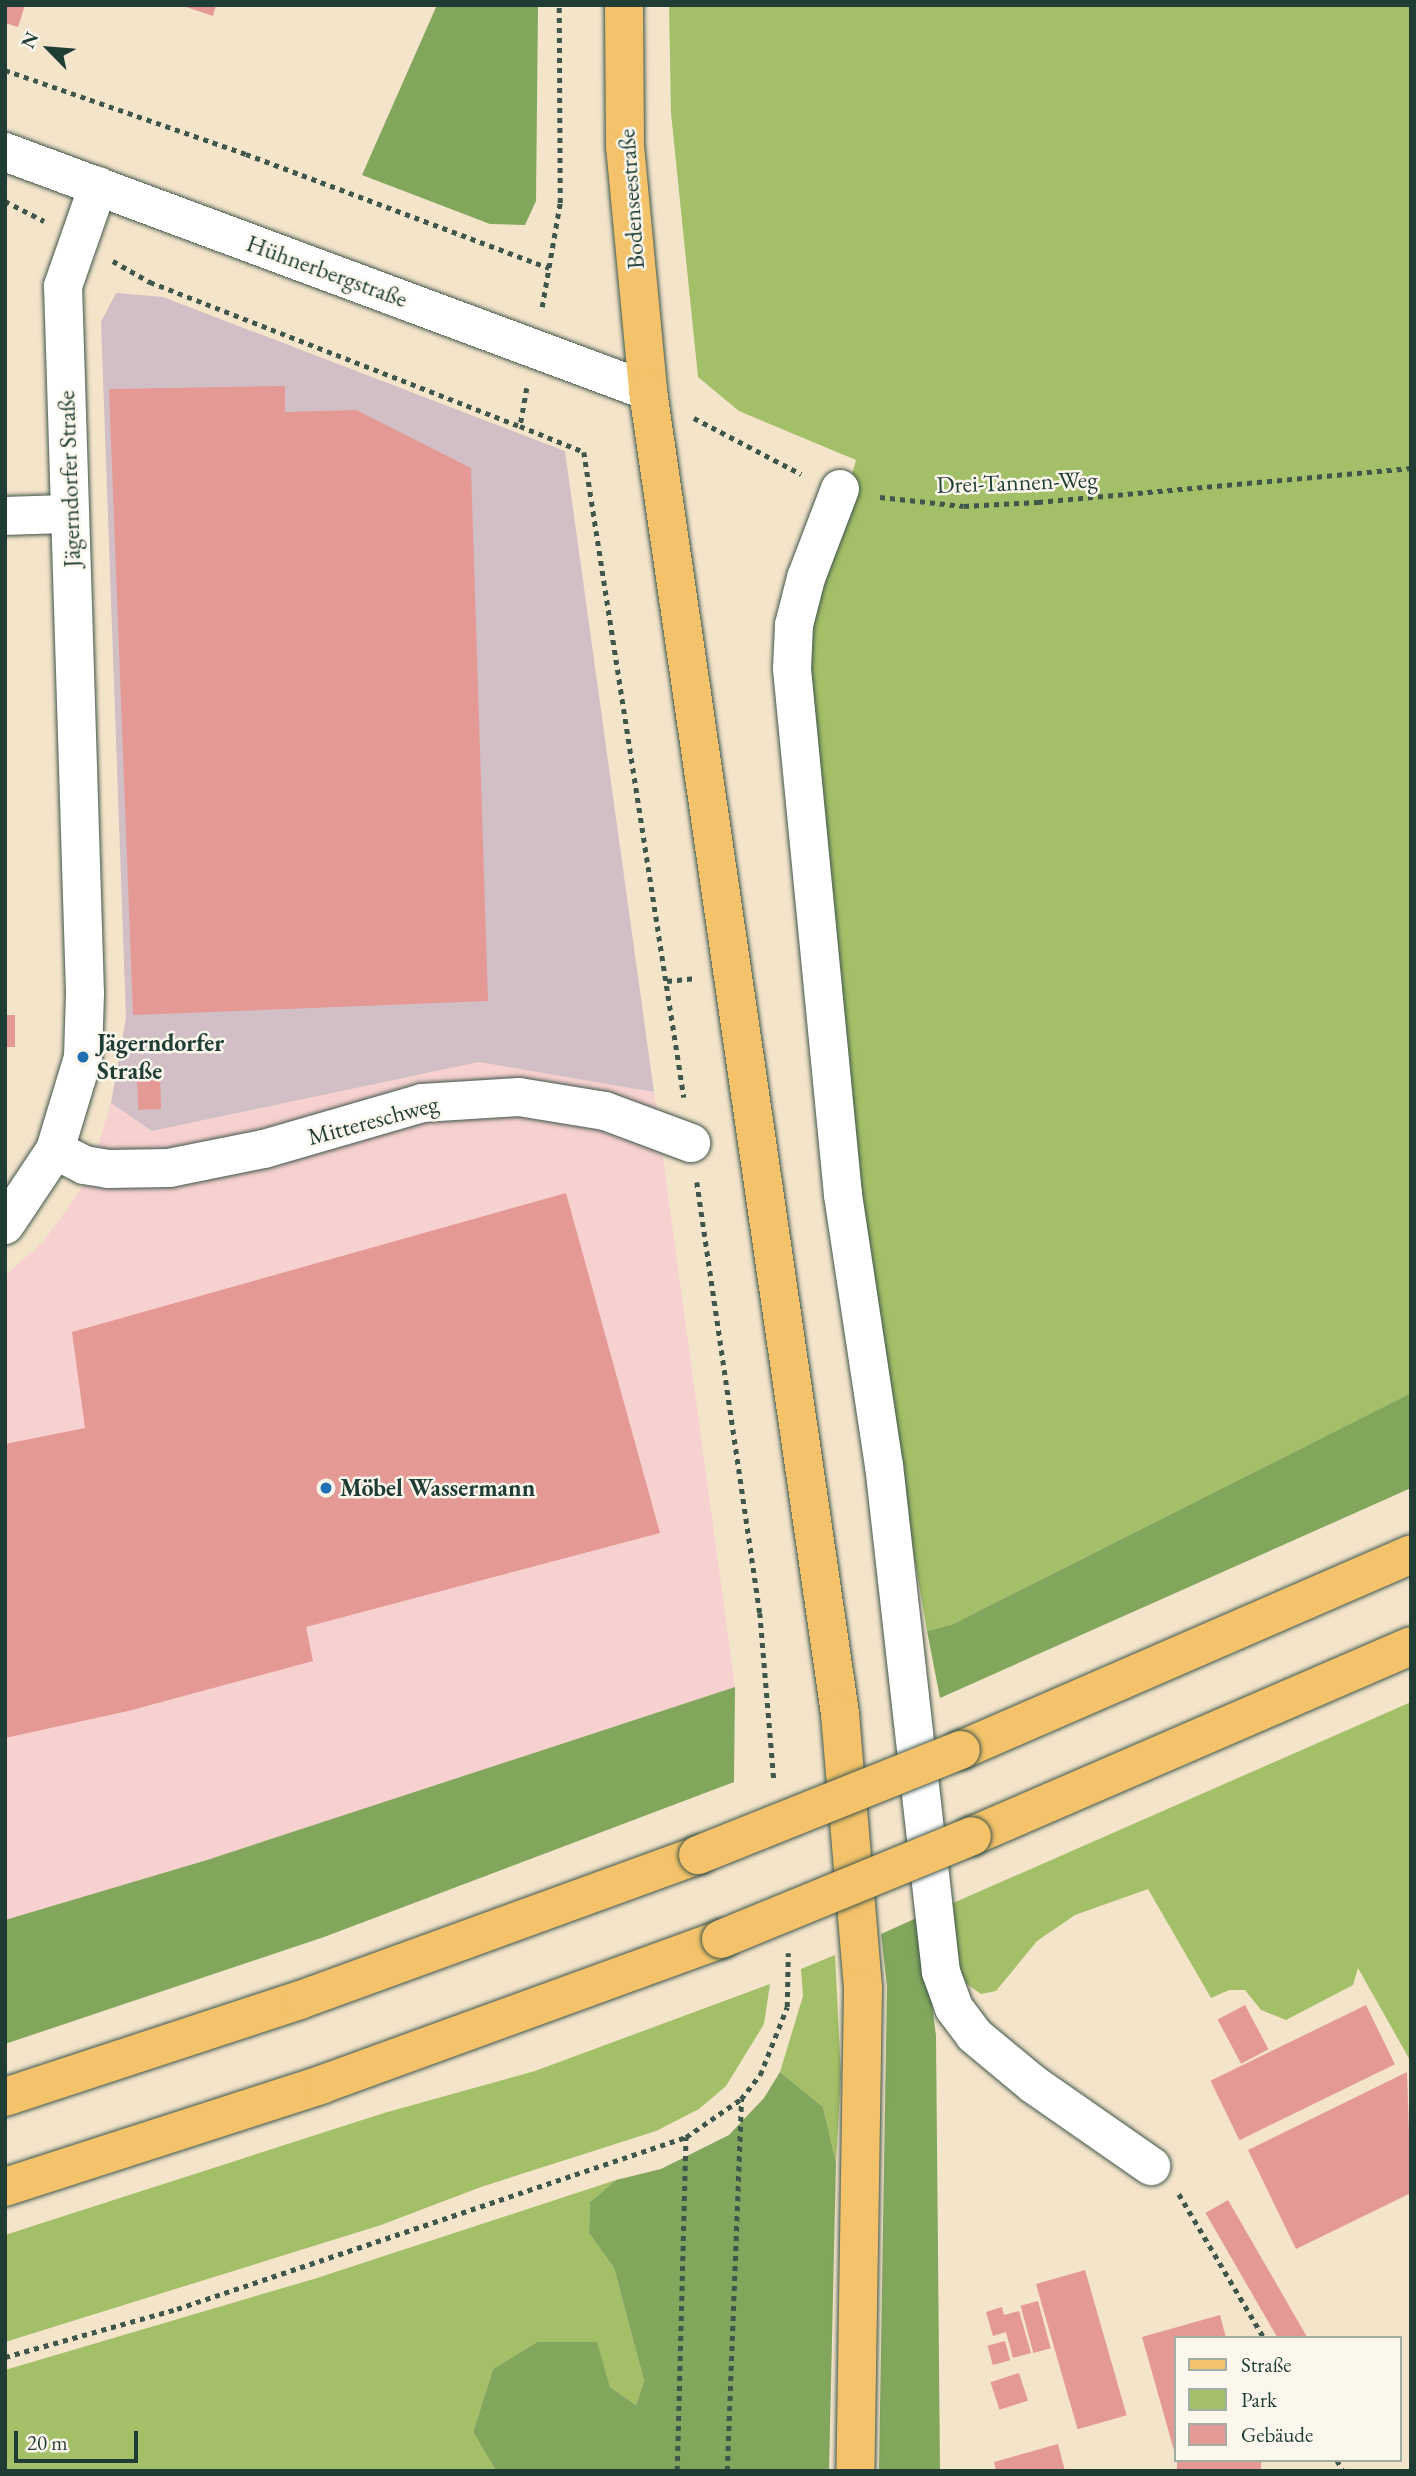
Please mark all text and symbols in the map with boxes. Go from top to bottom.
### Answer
north arrow [14,14,84,84]
text: N [15,28,44,52]
street label: Bodenseestraße [612,128,650,270]
street label: Hühnerbergstraße [243,229,411,313]
street label: Jägerndorfer Straße [52,390,86,568]
street label: Drei-Tannen-Weg [936,465,1098,499]
place label: Jägerndorfer Straße [97,1029,224,1085]
marker: Jägerndorfer Straße [75,1049,91,1065]
street label: Mittereschweg [304,1089,442,1151]
place label: Möbel Wassermann [340,1474,535,1502]
marker: Möbel Wassermann [318,1480,334,1496]
legend [1174,2336,1402,2462]
text: Straße [1241,2351,1292,2378]
text: Park [1241,2386,1277,2413]
scale bar [18,2416,142,2460]
text: Gebäude [1241,2421,1313,2448]
text: 20 m [27,2429,68,2456]

